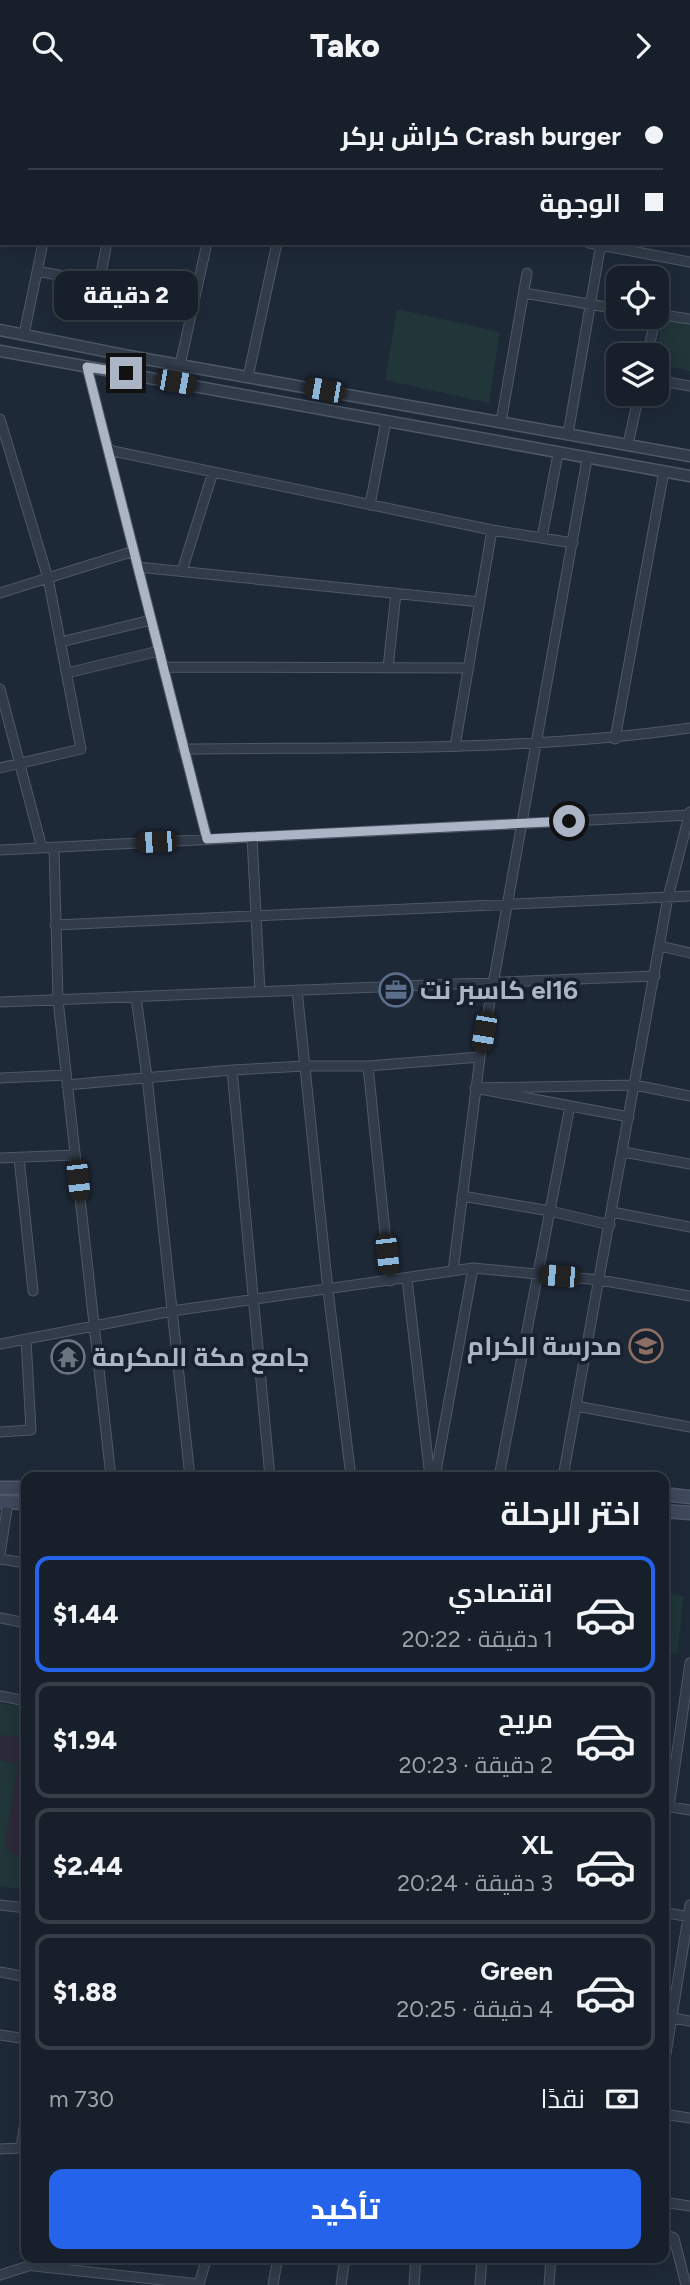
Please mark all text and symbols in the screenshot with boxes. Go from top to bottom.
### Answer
icon: search [28,27,66,65]
text: Tako [310,27,380,65]
icon: forward [624,27,662,65]
text: Crash burger كراش بركر [341,120,621,152]
text: الوجهة [540,187,621,219]
map controls [606,266,669,406]
button: locate [606,266,669,329]
callout: 2 دقيقة [54,271,198,321]
text: 2 دقيقة [83,281,169,309]
button: layers [606,343,669,406]
route end [110,357,142,389]
car [154,368,199,396]
car [302,376,347,404]
route start [553,805,585,837]
car [135,830,178,854]
office icon: كاسبر نت el16 [377,971,415,1009]
place label: كاسبر نت el16 [420,974,578,1006]
car [471,1009,498,1055]
car [66,1158,91,1202]
car [375,1232,400,1276]
car [538,1264,581,1288]
school or university icon: مدرسة الكرام [627,1327,665,1365]
place label: مدرسة الكرام [467,1330,622,1364]
temple icon: جامع مكة المكرمة [49,1338,87,1376]
place label: جامع مكة المكرمة [92,1341,309,1374]
text: اختر الرحلة [500,1495,641,1533]
text: اقتصادي [448,1577,553,1609]
icon: car [574,1583,637,1646]
text: $1.44 [53,1598,119,1630]
text: 1 دقيقة · 20:22 [402,1625,553,1653]
text: مريح [498,1703,553,1735]
icon: car [574,1709,637,1772]
text: $1.94 [53,1724,117,1756]
text: 2 دقيقة · 20:23 [399,1751,553,1779]
text: XL [521,1829,553,1861]
icon: car [574,1835,637,1898]
text: $2.44 [53,1850,123,1882]
text: 3 دقيقة · 20:24 [397,1869,553,1897]
text: Green [480,1955,553,1987]
icon: car [574,1961,637,2024]
text: $1.88 [53,1976,117,2008]
text: 4 دقيقة · 20:25 [396,1995,553,2023]
icon: cash [603,2080,641,2118]
text: نقدًا [541,2083,585,2115]
text: 730 m [49,2085,114,2113]
button: تأكيد [49,2169,641,2249]

